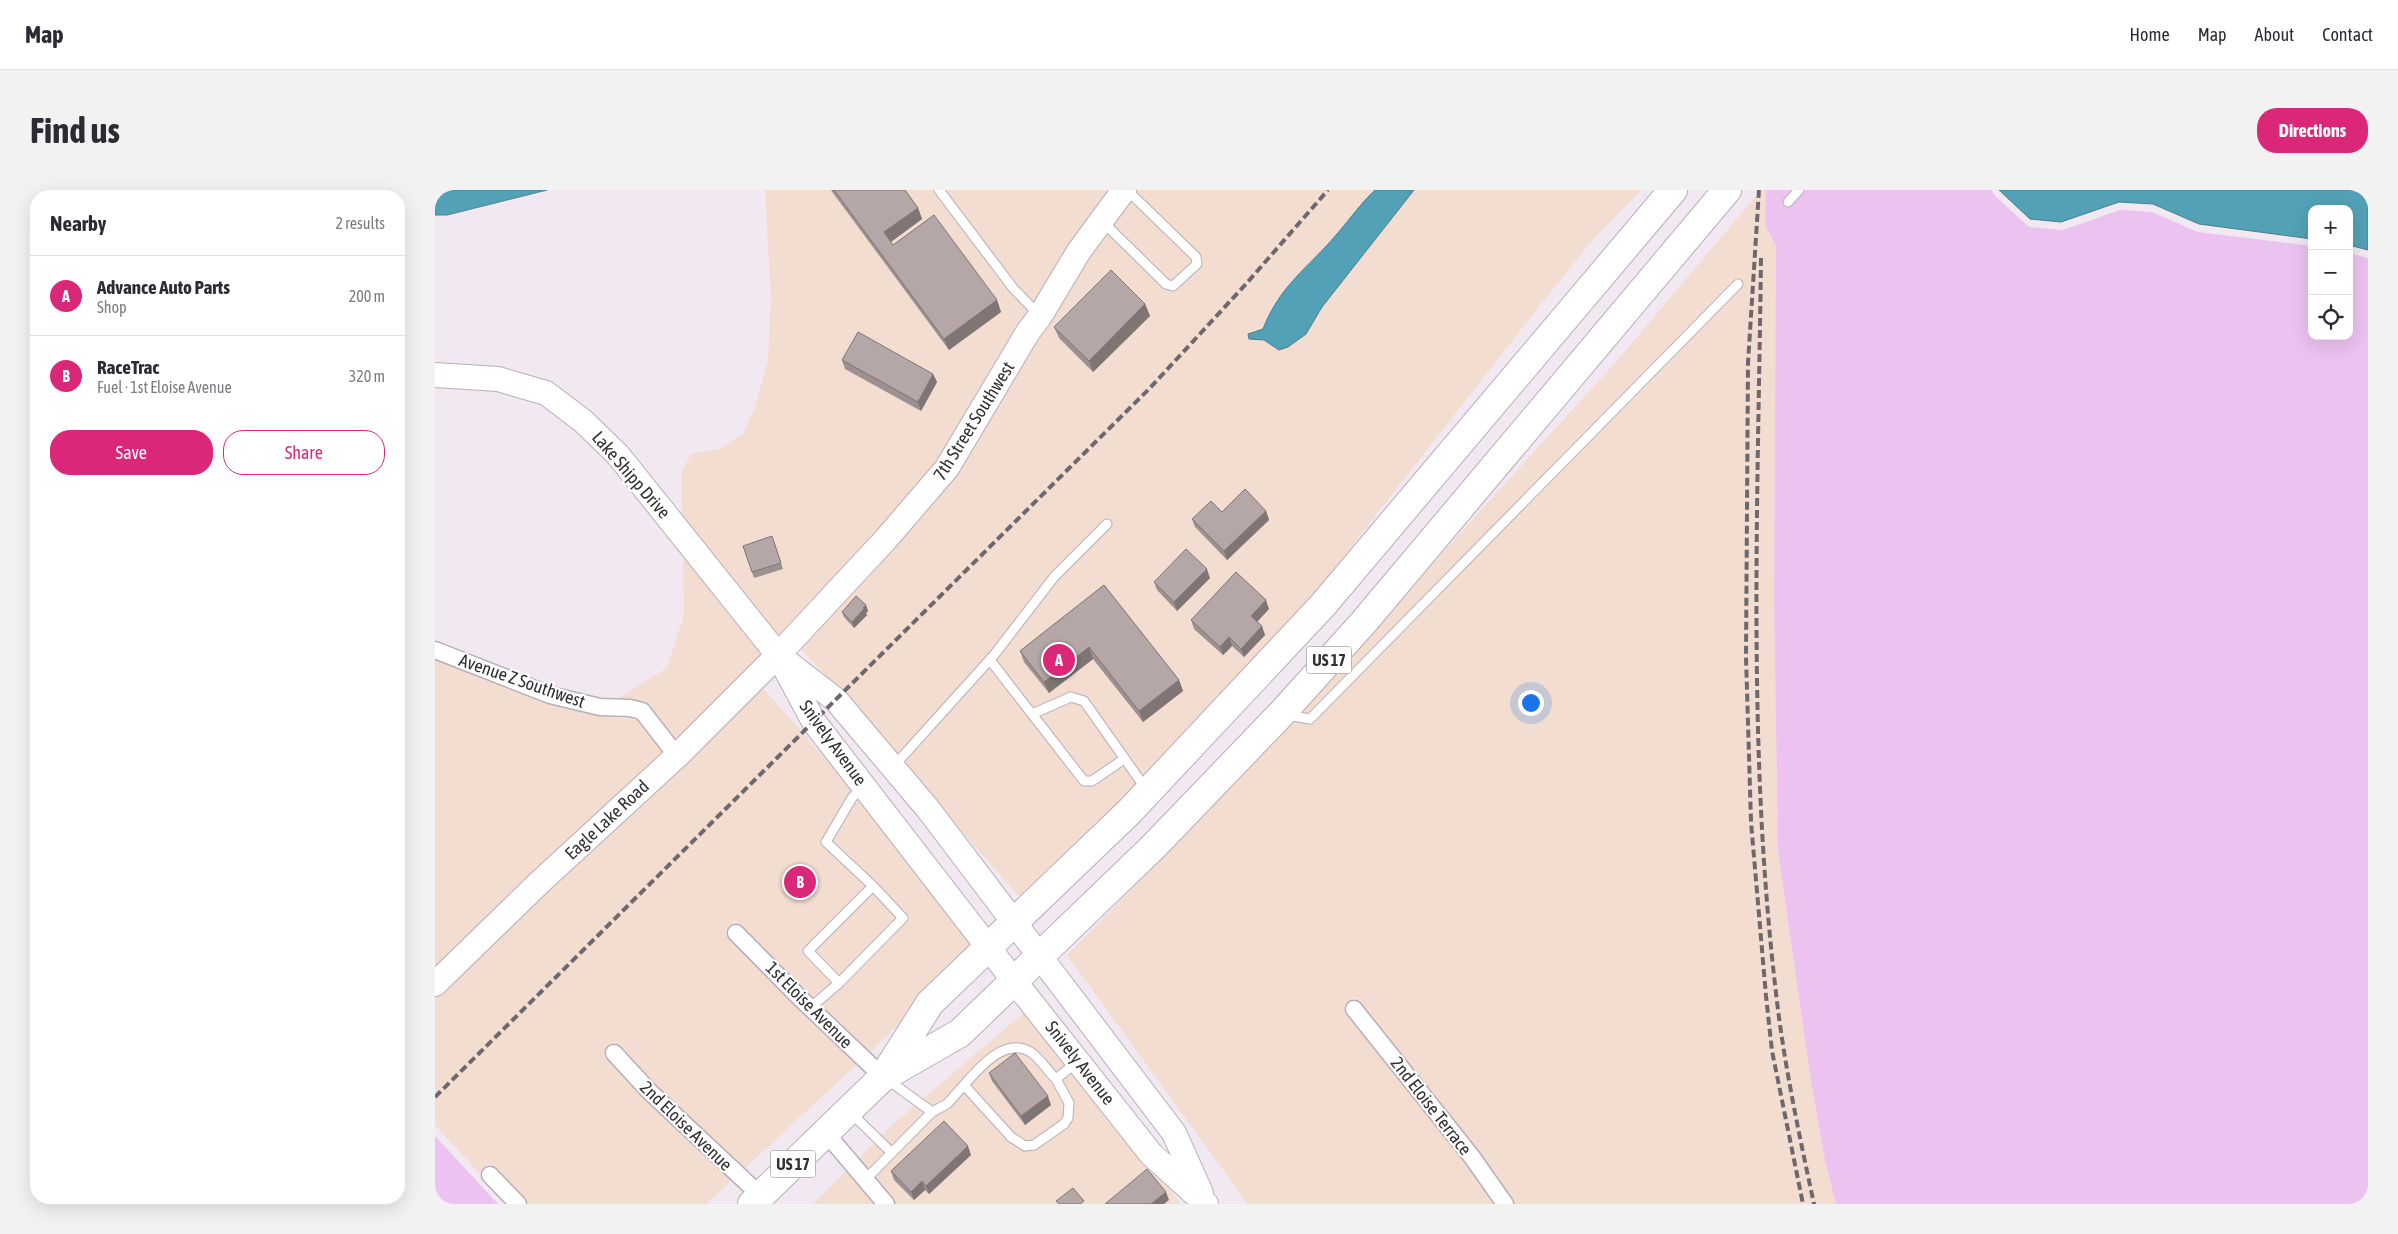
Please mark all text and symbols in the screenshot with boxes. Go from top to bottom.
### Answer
text: Map [25,21,64,48]
text: Home [2130,24,2170,45]
text: Map [2198,24,2227,45]
text: About [2255,24,2294,45]
text: Contact [2322,24,2373,45]
button: Directions [2257,108,2368,153]
text: Find us [30,110,120,150]
map controls [2308,205,2353,340]
button: + [2308,205,2353,250]
text: Nearby [50,211,106,235]
text: 2 results [335,214,385,232]
button: − [2308,250,2353,295]
text: Advance Auto Parts [97,276,230,298]
text: A [62,287,70,305]
text: 200 m [349,287,385,305]
button: locate [2308,295,2353,340]
text: Shop [97,298,127,316]
text: RaceTrac [97,356,159,378]
street label: 7th Street Southwest [929,358,1018,484]
text: B [62,367,70,385]
text: 320 m [349,367,385,385]
text: Fuel · 1st Eloise Avenue [97,378,232,396]
street label: Lake Shipp Drive [588,427,675,522]
button: Save [50,430,213,475]
button: Share [223,430,385,475]
pin: A [1043,641,1075,679]
road number: US 17 [1307,646,1351,674]
street label: Avenue Z Southwest [456,649,588,712]
your location [1518,690,1544,716]
street label: Snively Avenue [795,696,871,789]
street label: Eagle Lake Road [560,776,653,864]
pin: B [784,863,816,901]
street label: 1st Eloise Avenue [762,957,857,1052]
street label: Snively Avenue [1041,1017,1119,1109]
street label: 2nd Eloise Terrace [1387,1053,1476,1159]
street label: 2nd Eloise Avenue [636,1076,737,1175]
road number: US 17 [771,1151,815,1178]

